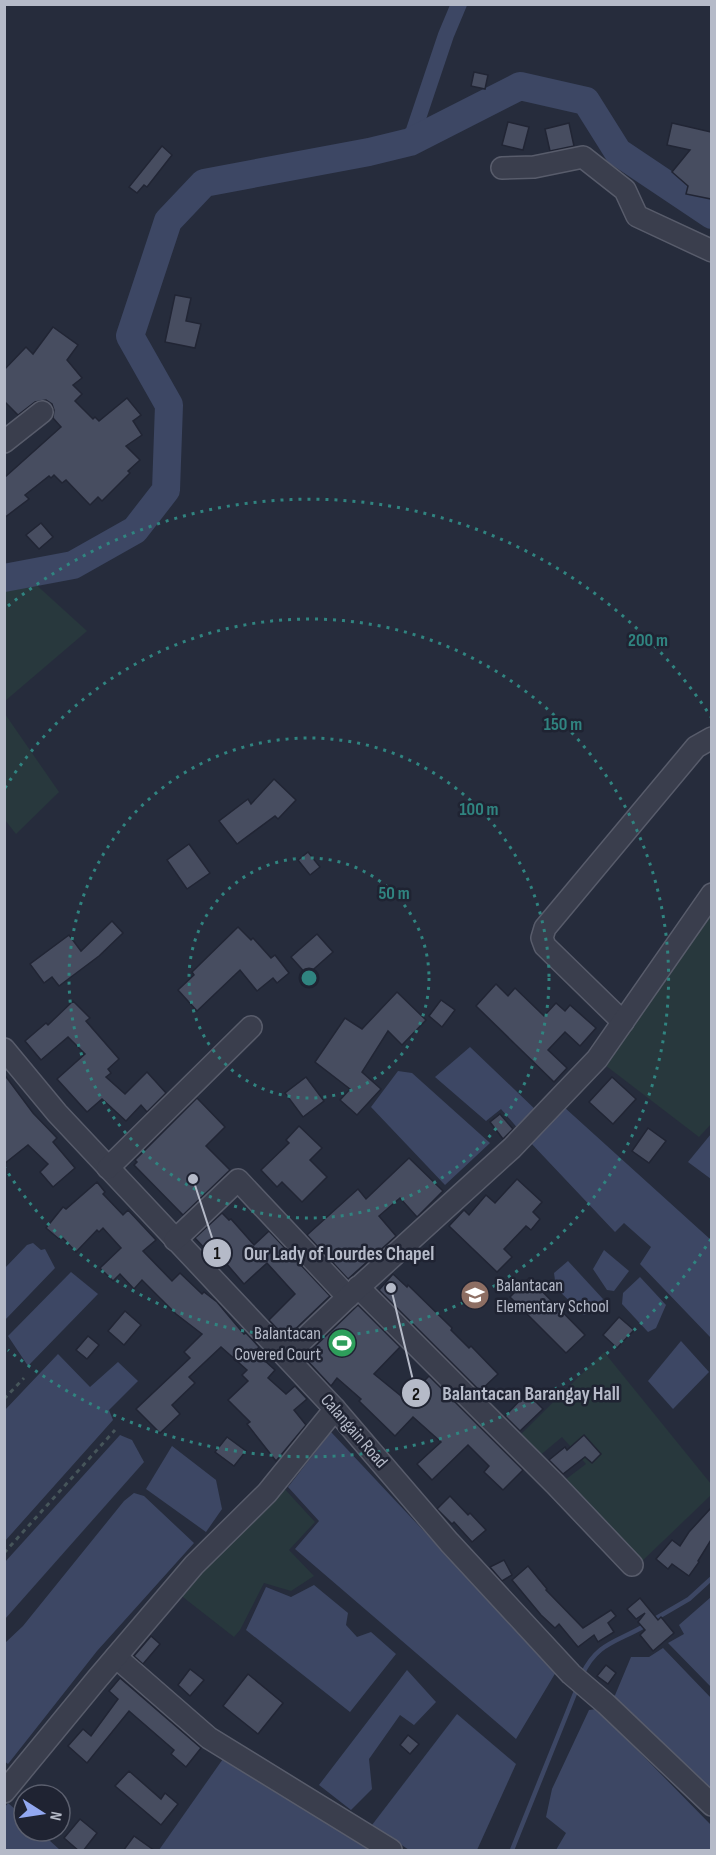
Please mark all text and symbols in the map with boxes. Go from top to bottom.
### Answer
text: 200 m [628,630,668,651]
text: 150 m [544,714,582,735]
text: 100 m [460,799,499,820]
text: 50 m [378,883,410,904]
centre of rings [299,968,319,988]
callout: Our Lady of Lourdes Chapel [202,1234,447,1272]
text: Our Lady of Lourdes Chapel [244,1242,434,1266]
text: 1 [213,1243,221,1264]
place label: Balantacan Elementary School [496,1275,609,1317]
school or university icon: Balantacan Elementary School [459,1279,491,1311]
place label: Balantacan Covered Court [234,1323,322,1365]
sports icon: Balantacan Covered Court [326,1327,358,1359]
callout: Balantacan Barangay Hall [401,1374,632,1412]
text: Balantacan Barangay Hall [442,1382,620,1406]
text: 2 [412,1384,420,1405]
street label: Calangain Road [316,1390,392,1472]
north arrow [12,1783,72,1843]
text: N [45,1810,65,1822]

